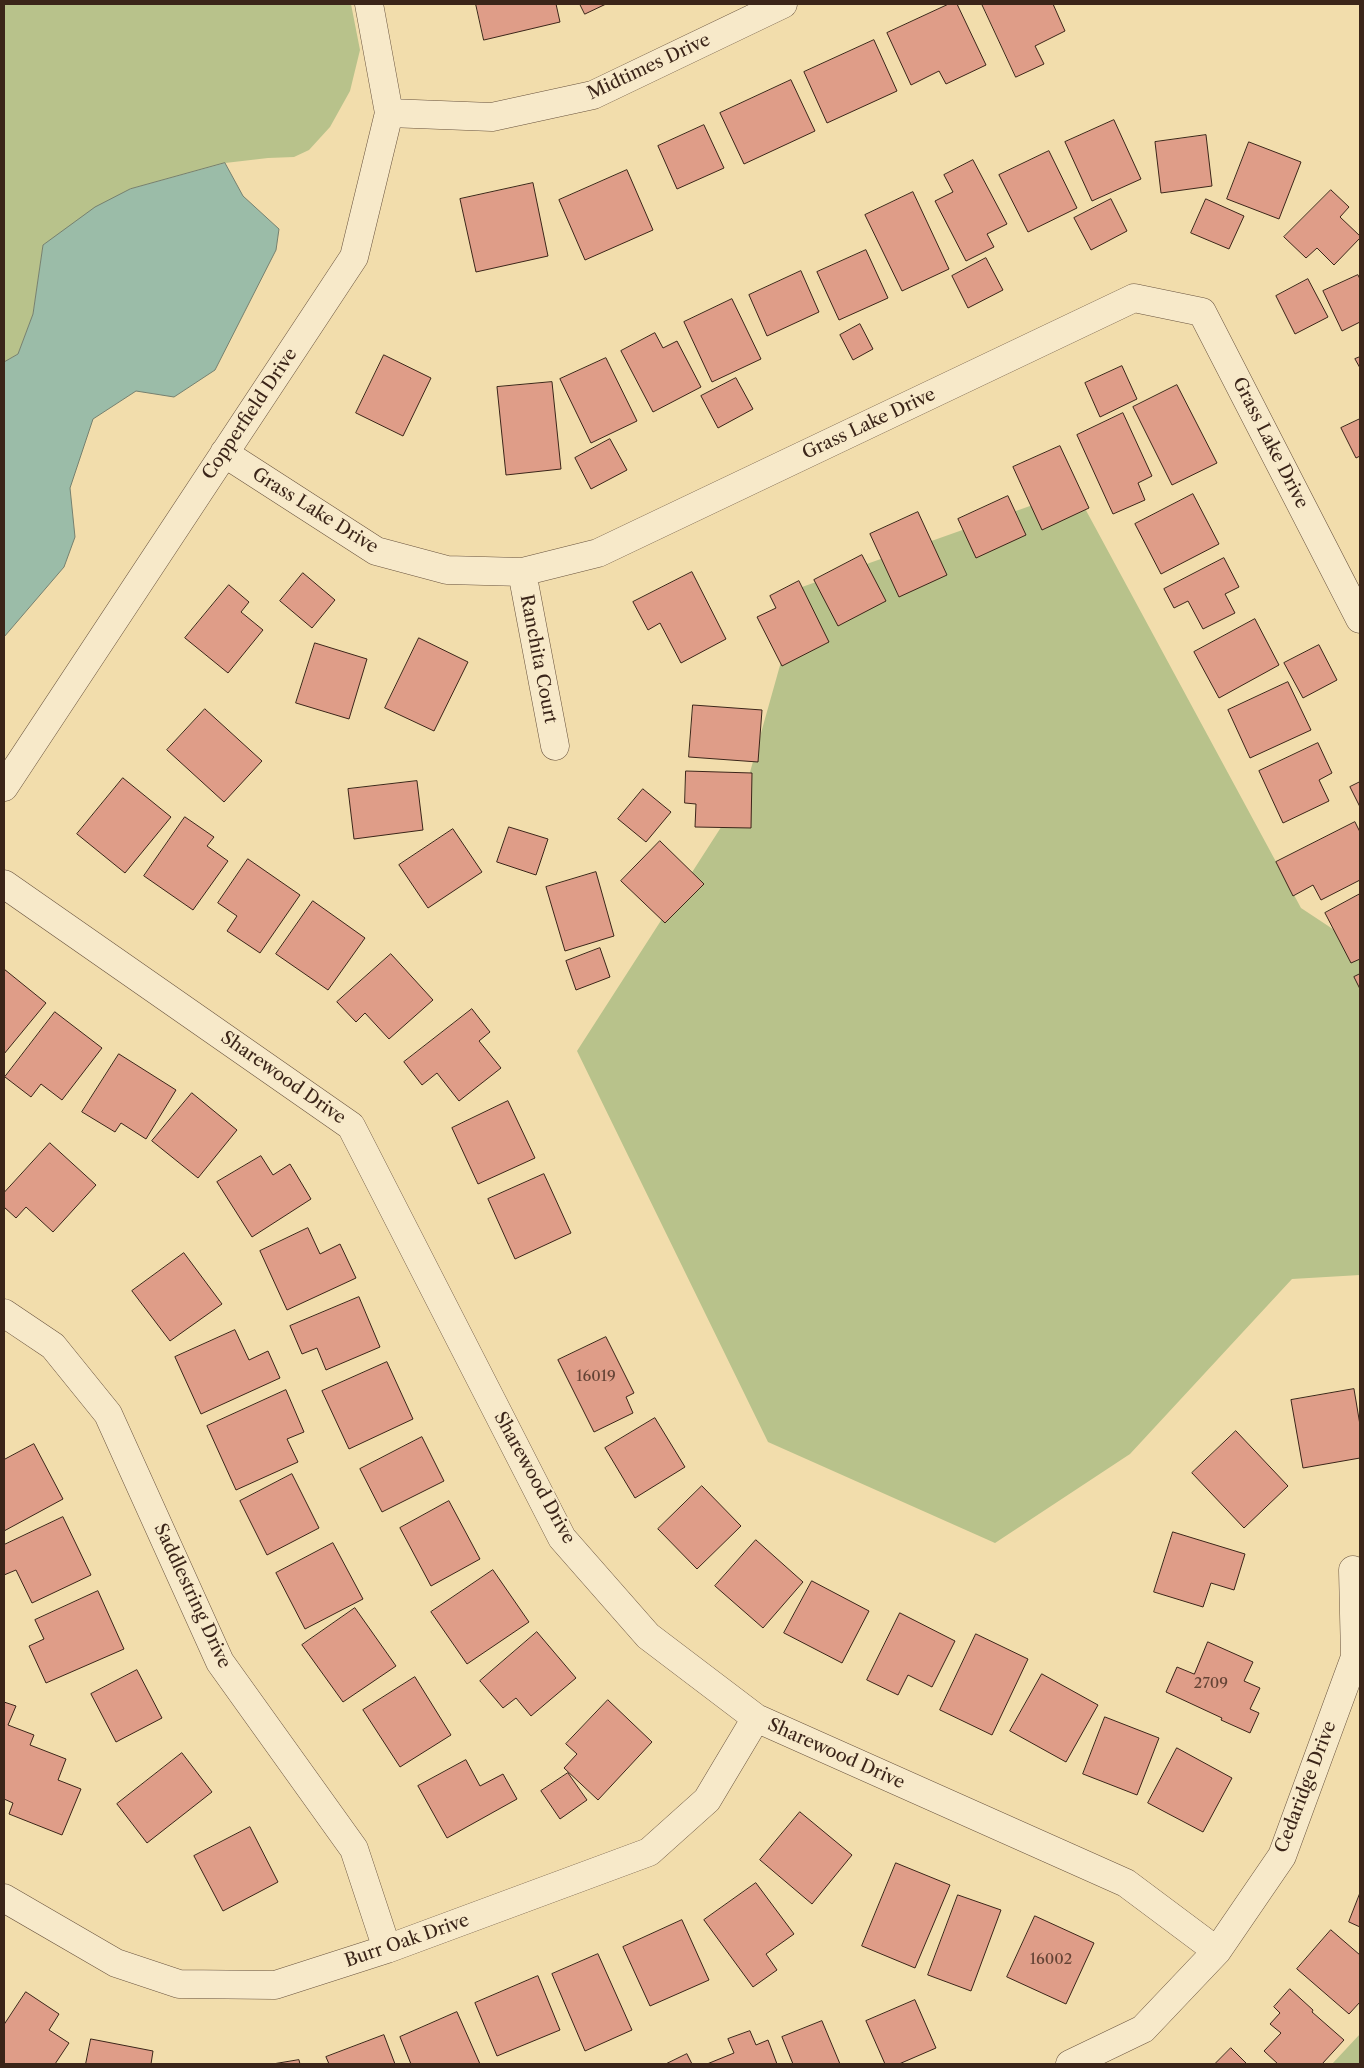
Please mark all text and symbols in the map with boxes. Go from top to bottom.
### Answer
street label: Midtimes Drive [584,29,714,105]
street label: Copperfield Drive [198,344,302,484]
street label: Grass Lake Drive [1228,374,1312,512]
street label: Grass Lake Drive [799,384,939,464]
street label: Grass Lake Drive [248,464,382,558]
street label: Ranchita Court [515,593,561,725]
street label: Sharewood Drive [216,1027,350,1129]
house number: 16019 [576,1368,616,1386]
street label: Sharewood Drive [489,1408,579,1548]
street label: Saddlestring Drive [149,1520,235,1672]
house number: 2709 [1194,1675,1228,1693]
street label: Sharewood Drive [764,1714,908,1794]
street label: Cedaridge Drive [1271,1718,1341,1856]
street label: Burr Oak Drive [342,1910,472,1972]
house number: 16002 [1030,1951,1072,1969]

